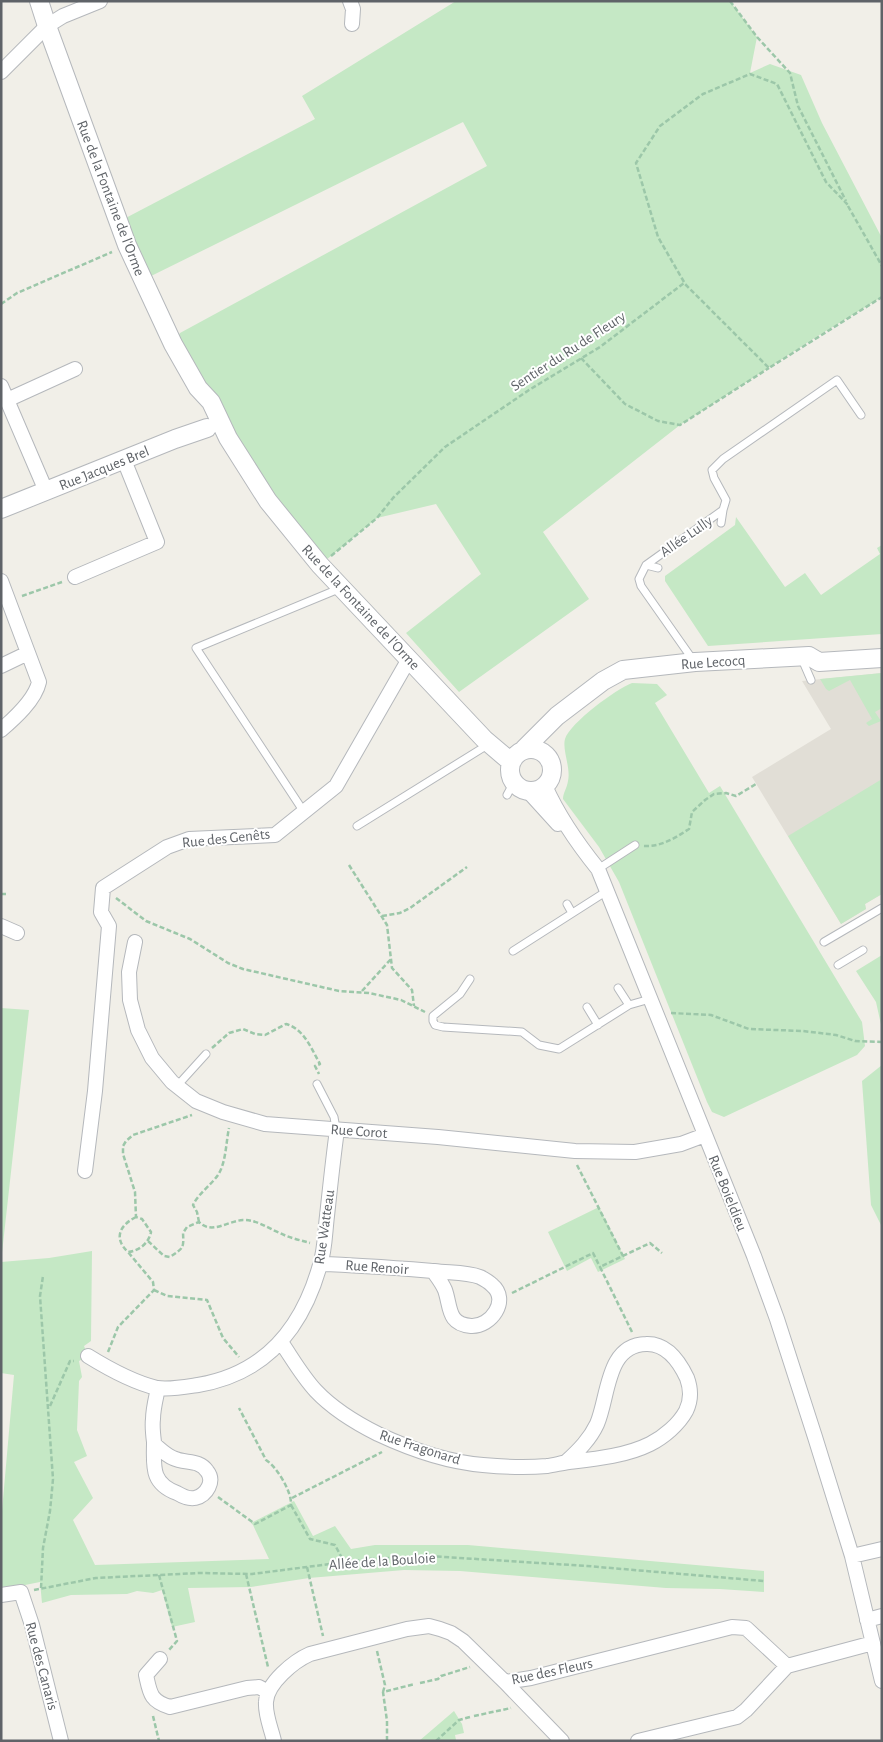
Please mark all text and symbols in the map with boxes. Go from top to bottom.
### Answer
street label: Rue de la Fontaine de l'Orme [74,118,147,278]
street label: Sentier du Ru de Fleury [508,308,629,394]
street label: Rue Jacques Brel [57,444,151,493]
street label: Allée Lully [657,513,716,560]
street label: Rue de la Fontaine de l'Orme [299,542,422,673]
street label: Rue Lecocq [680,653,746,672]
street label: Rue des Genêts [181,826,271,851]
street label: Rue Corot [330,1122,388,1141]
street label: Rue Boieldieu [705,1153,750,1234]
street label: Rue Watteau [312,1188,337,1265]
street label: Rue Renoir [345,1258,409,1277]
street label: Rue Fragonard [377,1427,462,1468]
street label: Allée de la Bouloie [328,1550,436,1573]
street label: Rue des Canaris [23,1620,61,1712]
street label: Rue des Fleurs [510,1656,594,1687]

